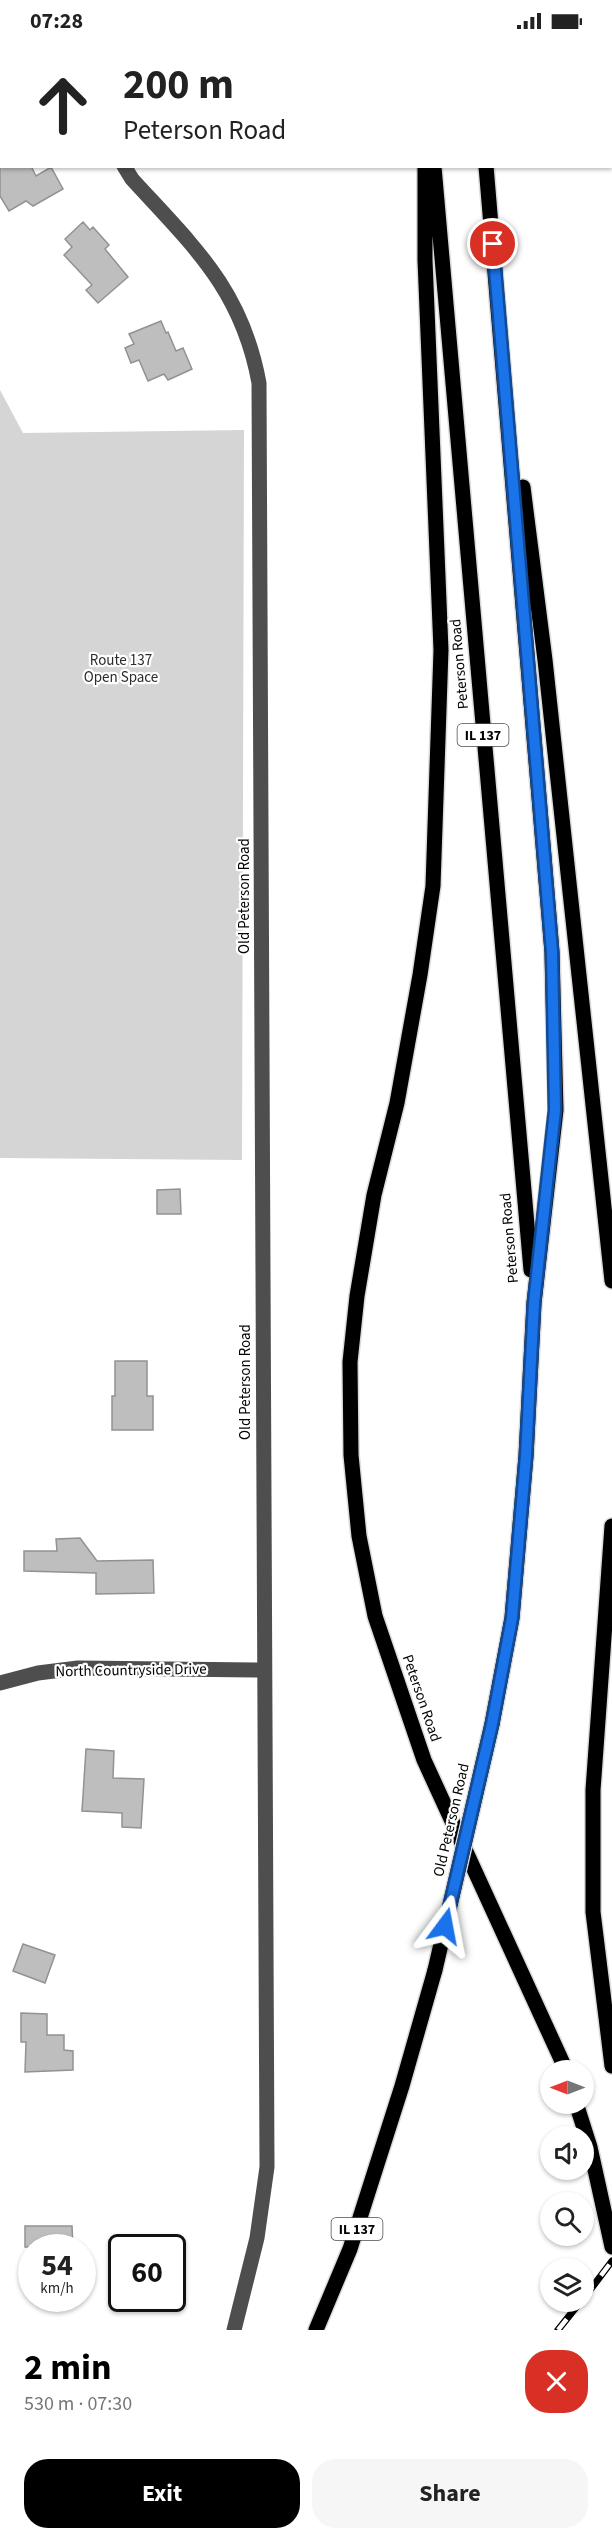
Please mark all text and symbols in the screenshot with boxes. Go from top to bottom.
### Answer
text: 07:28 [30,5,83,37]
text: 200 m [123,55,234,115]
icon: ahead [24,66,102,144]
text: Peterson Road [123,111,286,150]
pin [467,218,518,269]
icon: arrive [476,227,509,260]
street label: Peterson Road [445,618,474,710]
park label: Route 137 Open Space [84,650,158,688]
road number: IL 137 [458,724,508,746]
street label: Old Peterson Road [234,838,255,954]
street label: Peterson Road [495,1192,524,1284]
street label: Old Peterson Road [235,1324,256,1440]
street label: Peterson Road [397,1652,446,1744]
street label: North Countryside Drive [55,1659,207,1682]
street label: Old Peterson Road [428,1761,475,1879]
position arrow [413,1894,477,1958]
north arrow [540,2060,594,2114]
map controls [540,2060,594,2312]
button: sound [540,2126,594,2180]
button: search [540,2192,594,2246]
road number: IL 137 [332,2218,382,2240]
speed limit sign: 60 [108,2234,186,2312]
text: 54 [41,2244,73,2287]
button: layers [540,2258,594,2312]
text: km/h [40,2278,74,2299]
text: 2 min [24,2342,112,2393]
button: close [525,2350,588,2413]
text: 530 m · 07:30 [24,2390,132,2418]
button: Exit [24,2459,300,2528]
button: Share [312,2459,588,2528]

